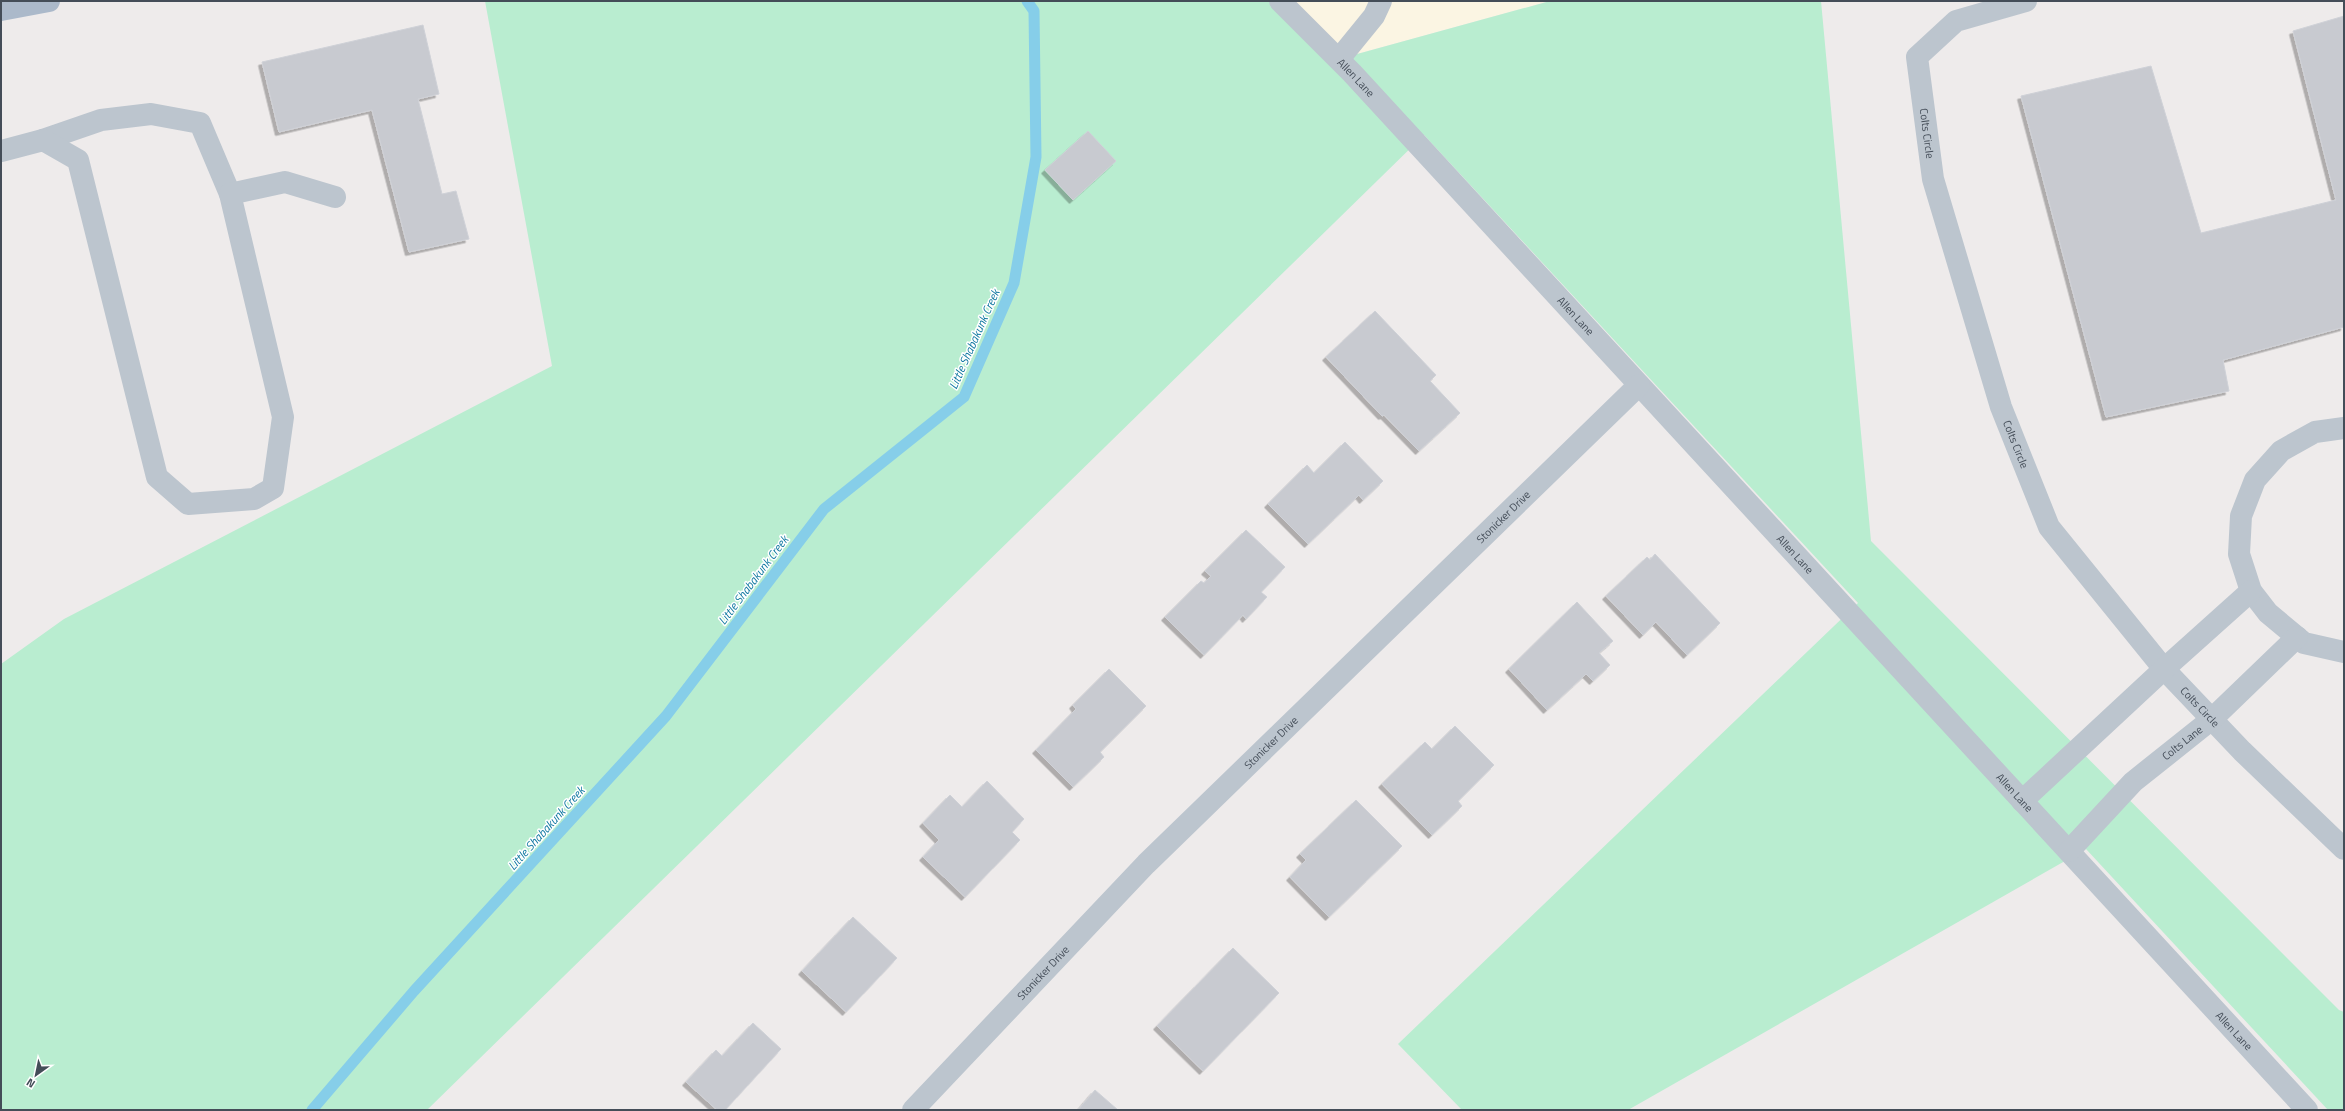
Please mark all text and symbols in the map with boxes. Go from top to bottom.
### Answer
street label: Allen Lane [1334,55,1379,101]
street label: Colts Circle [1916,107,1938,160]
water label: Little Shabakunk Creek [943,285,1005,392]
street label: Allen Lane [1554,293,1598,339]
street label: Colts Circle [1999,418,2033,471]
street label: Stonicker Drive [1473,487,1534,547]
water label: Little Shabakunk Creek [713,530,794,629]
street label: Allen Lane [1773,531,1818,578]
street label: Colts Circle [2177,683,2224,731]
street label: Stonicker Drive [1240,712,1302,773]
street label: Colts Lane [2158,721,2206,764]
street label: Allen Lane [1993,770,2037,816]
water label: Little Shabakunk Creek [503,781,590,874]
street label: Stonicker Drive [1013,942,1073,1004]
street label: Allen Lane [2212,1008,2257,1054]
north arrow [16,1055,56,1095]
text: N [23,1075,38,1092]

